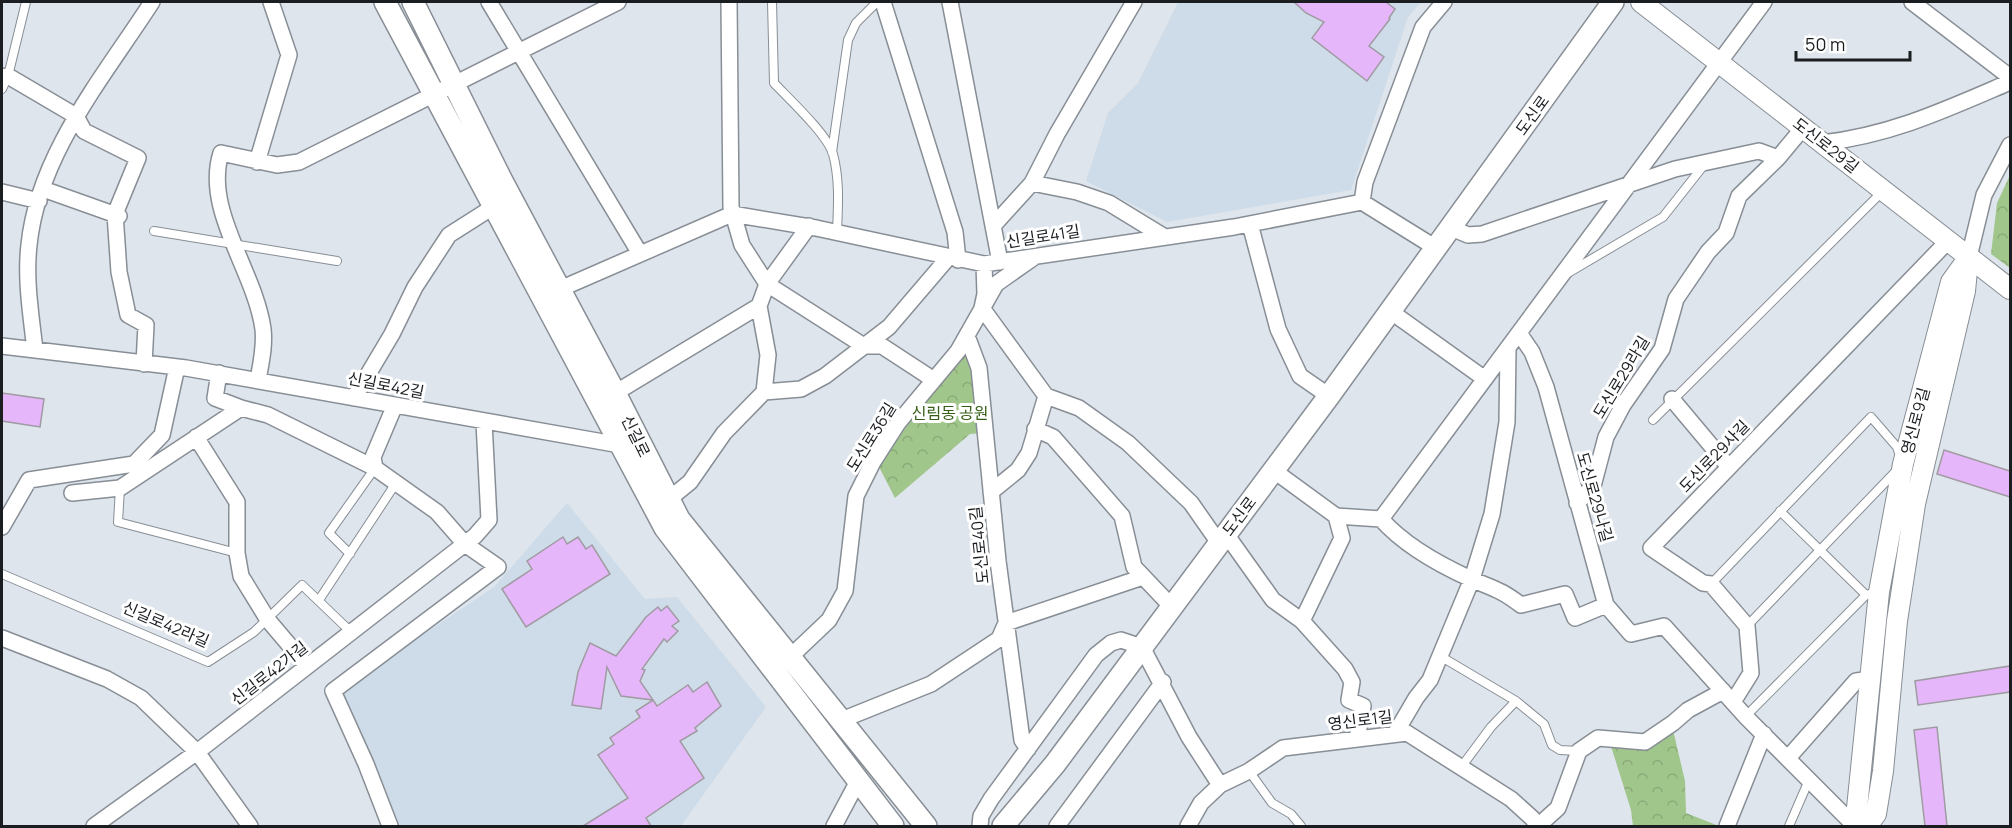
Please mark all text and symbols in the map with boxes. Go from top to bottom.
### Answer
scale bar [1796,24,1910,62]
text: 50 m [1805,32,1845,56]
street label: 도신로 [1510,90,1554,139]
street label: 도신로29길 [1789,112,1863,178]
street label: 신길로41길 [1004,219,1082,253]
street label: 도신로29라길 [1588,332,1654,422]
street label: 신길로42길 [346,367,426,403]
street label: 영신로9길 [1895,385,1935,457]
street label: 도신로36길 [841,398,901,476]
park label: 신림동 공원 [912,402,988,424]
street label: 신길로 [616,411,656,461]
street label: 도신로29사길 [1674,415,1754,497]
street label: 도신로29나길 [1572,449,1618,545]
street label: 도신로 [1217,492,1261,540]
street label: 도신로40길 [964,505,994,585]
street label: 신길로42라길 [119,596,213,652]
street label: 신길로42가길 [226,636,312,710]
street label: 영신로1길 [1326,705,1394,735]

